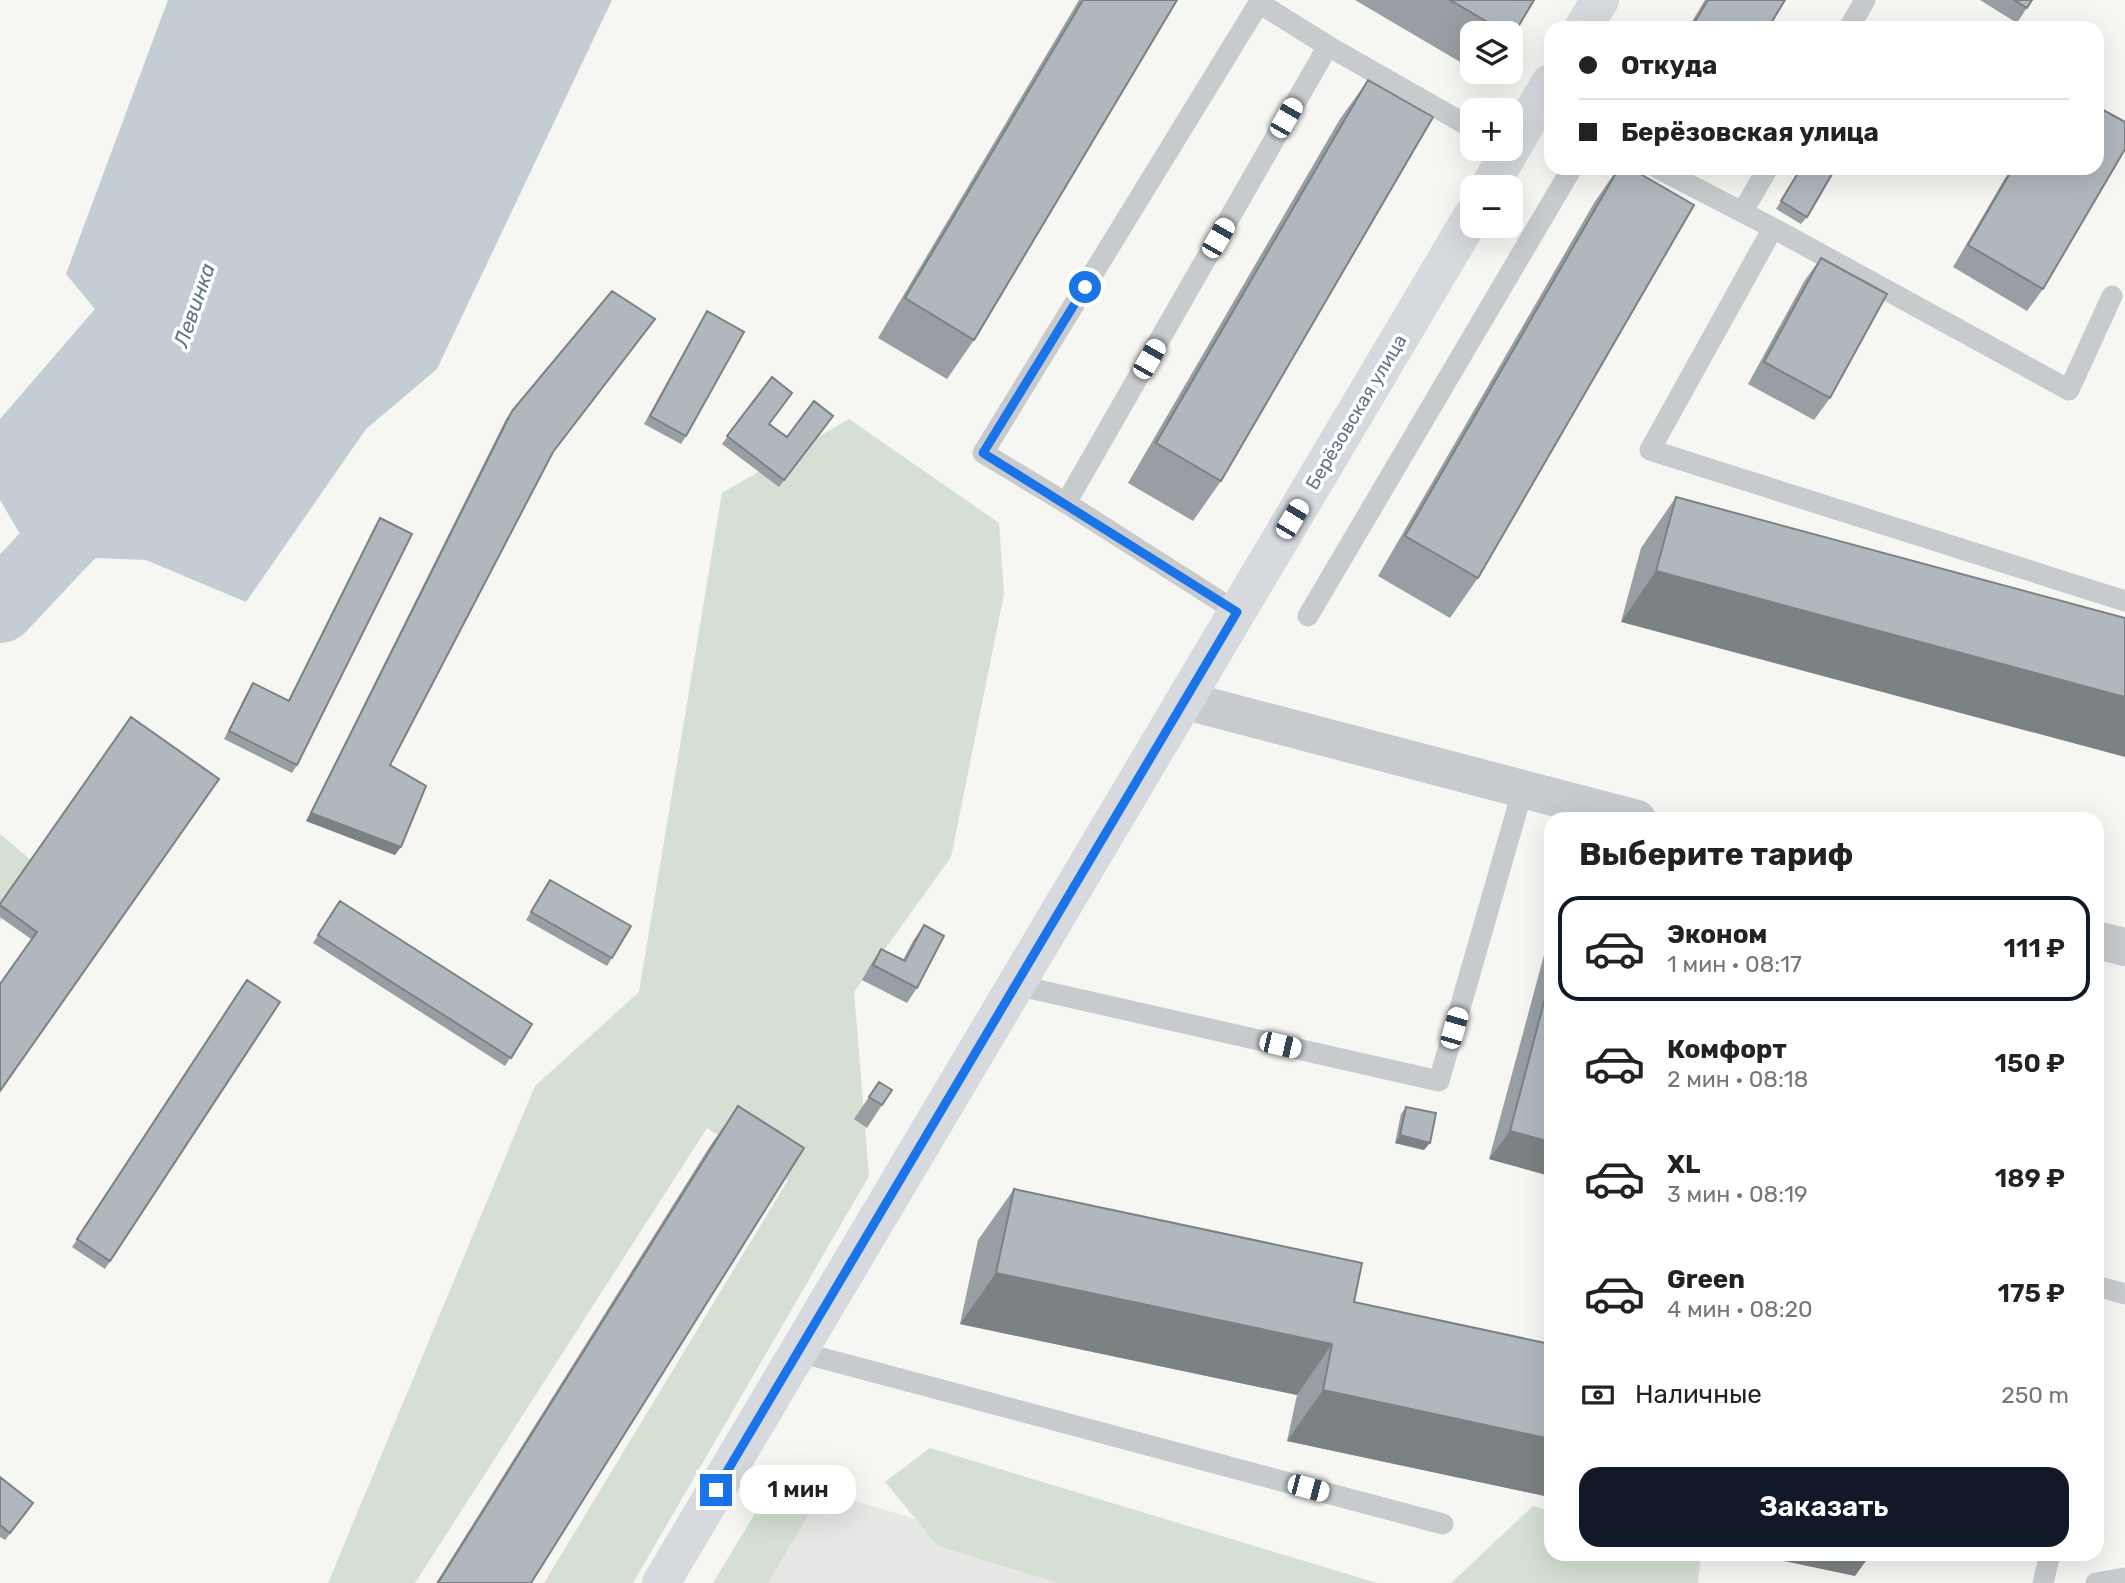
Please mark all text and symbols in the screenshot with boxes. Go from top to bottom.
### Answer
map controls [1460,21,1523,238]
button: layers [1460,21,1523,84]
text: Откуда [1621,50,1717,81]
car [1267,95,1306,141]
button: + [1460,98,1523,161]
text: Берёзовская улица [1621,117,1879,148]
button: − [1460,175,1523,238]
car [1199,215,1238,261]
water label: Левинка [168,260,220,351]
route start [1069,271,1101,303]
street label: Берёзовская улица [1301,330,1411,494]
car [1130,336,1169,382]
car [1273,496,1312,542]
text: Выберите тариф [1579,835,1853,873]
icon: car [1583,917,1646,980]
text: Эконом [1667,919,1767,950]
text: 111 ₽ [2003,933,2065,964]
text: 1 мин · 08:17 [1667,950,1802,978]
car [1439,1005,1470,1051]
car [1258,1030,1303,1060]
icon: car [1583,1032,1646,1095]
text: Комфорт [1667,1034,1787,1065]
text: 150 ₽ [1995,1048,2065,1079]
text: 2 мин · 08:18 [1667,1065,1808,1093]
icon: car [1583,1147,1646,1210]
text: XL [1667,1149,1700,1180]
text: 189 ₽ [1995,1163,2065,1194]
text: 3 мин · 08:19 [1667,1180,1808,1208]
icon: car [1583,1262,1646,1325]
text: Green [1667,1264,1745,1295]
text: 175 ₽ [1997,1278,2065,1309]
text: 4 мин · 08:20 [1667,1295,1813,1323]
icon: cash [1579,1376,1617,1414]
text: Наличные [1635,1379,1762,1410]
text: 250 m [2001,1381,2069,1409]
callout: 1 мин [740,1466,856,1514]
button: Заказать [1579,1467,2069,1547]
car [1285,1472,1332,1504]
route end [700,1474,732,1506]
text: 1 мин [767,1475,829,1503]

